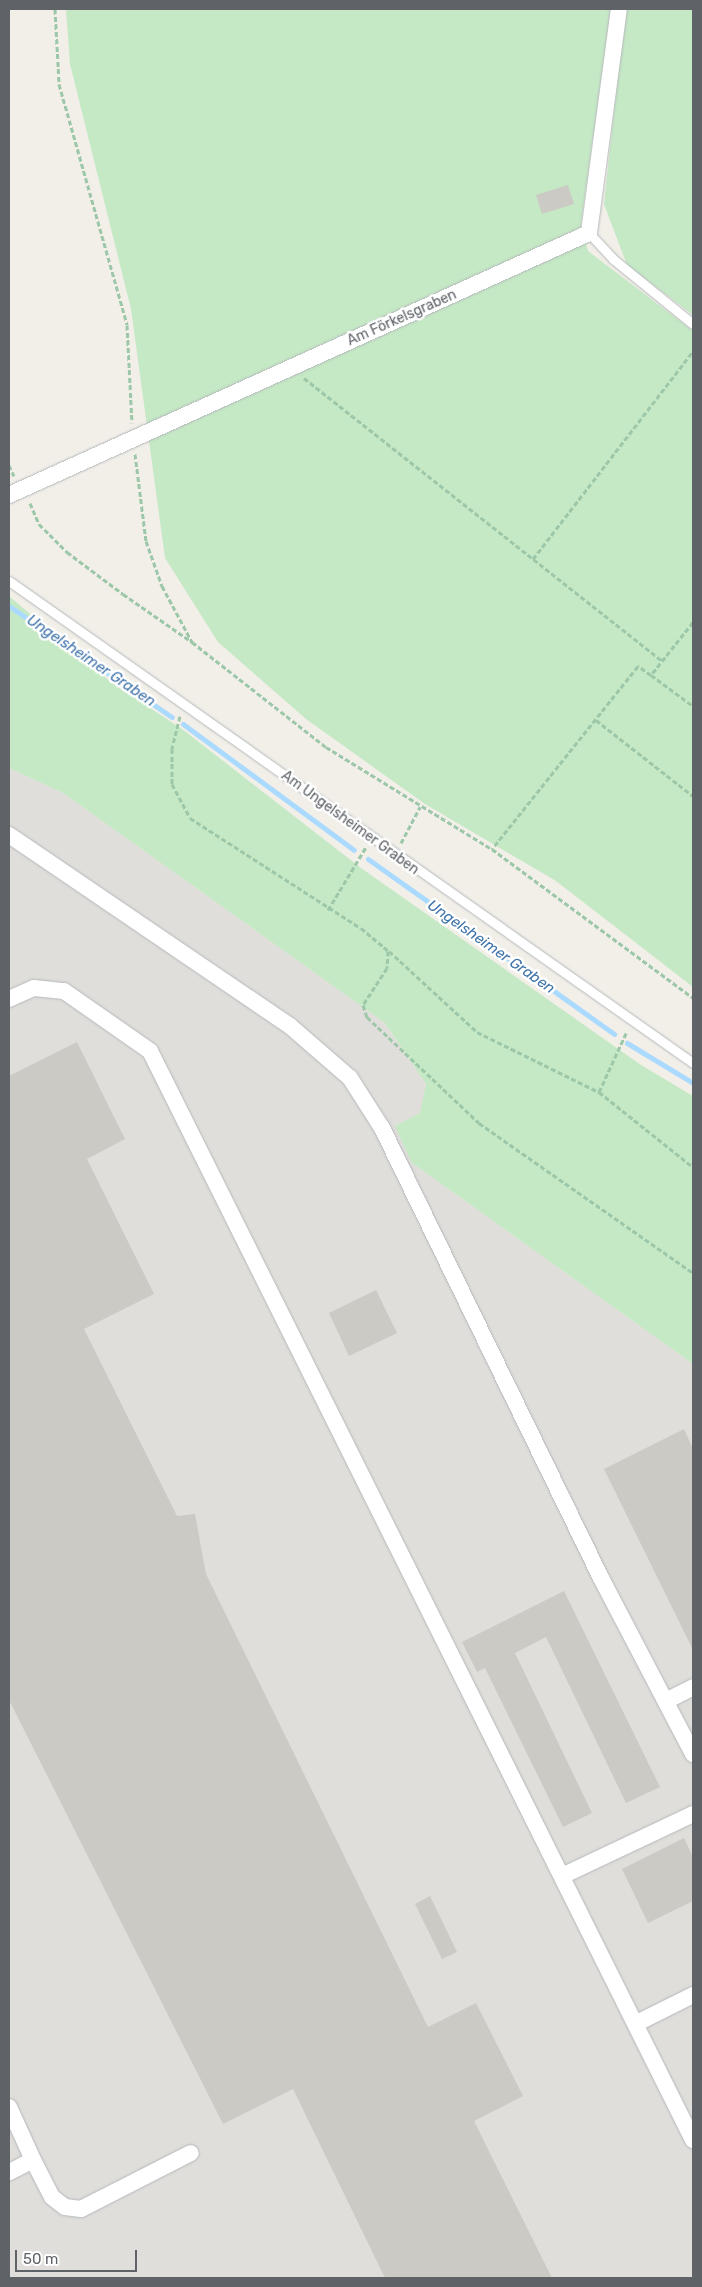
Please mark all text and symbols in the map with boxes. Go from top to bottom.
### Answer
street label: Am Förkelsgraben [345,286,459,350]
water label: Ungelsheimer Graben [23,611,159,711]
street label: Am Ungelsheimer Graben [278,767,422,879]
water label: Ungelsheimer Graben [424,896,558,998]
scale bar [18,2240,140,2272]
text: 50 m [23,2250,58,2268]

